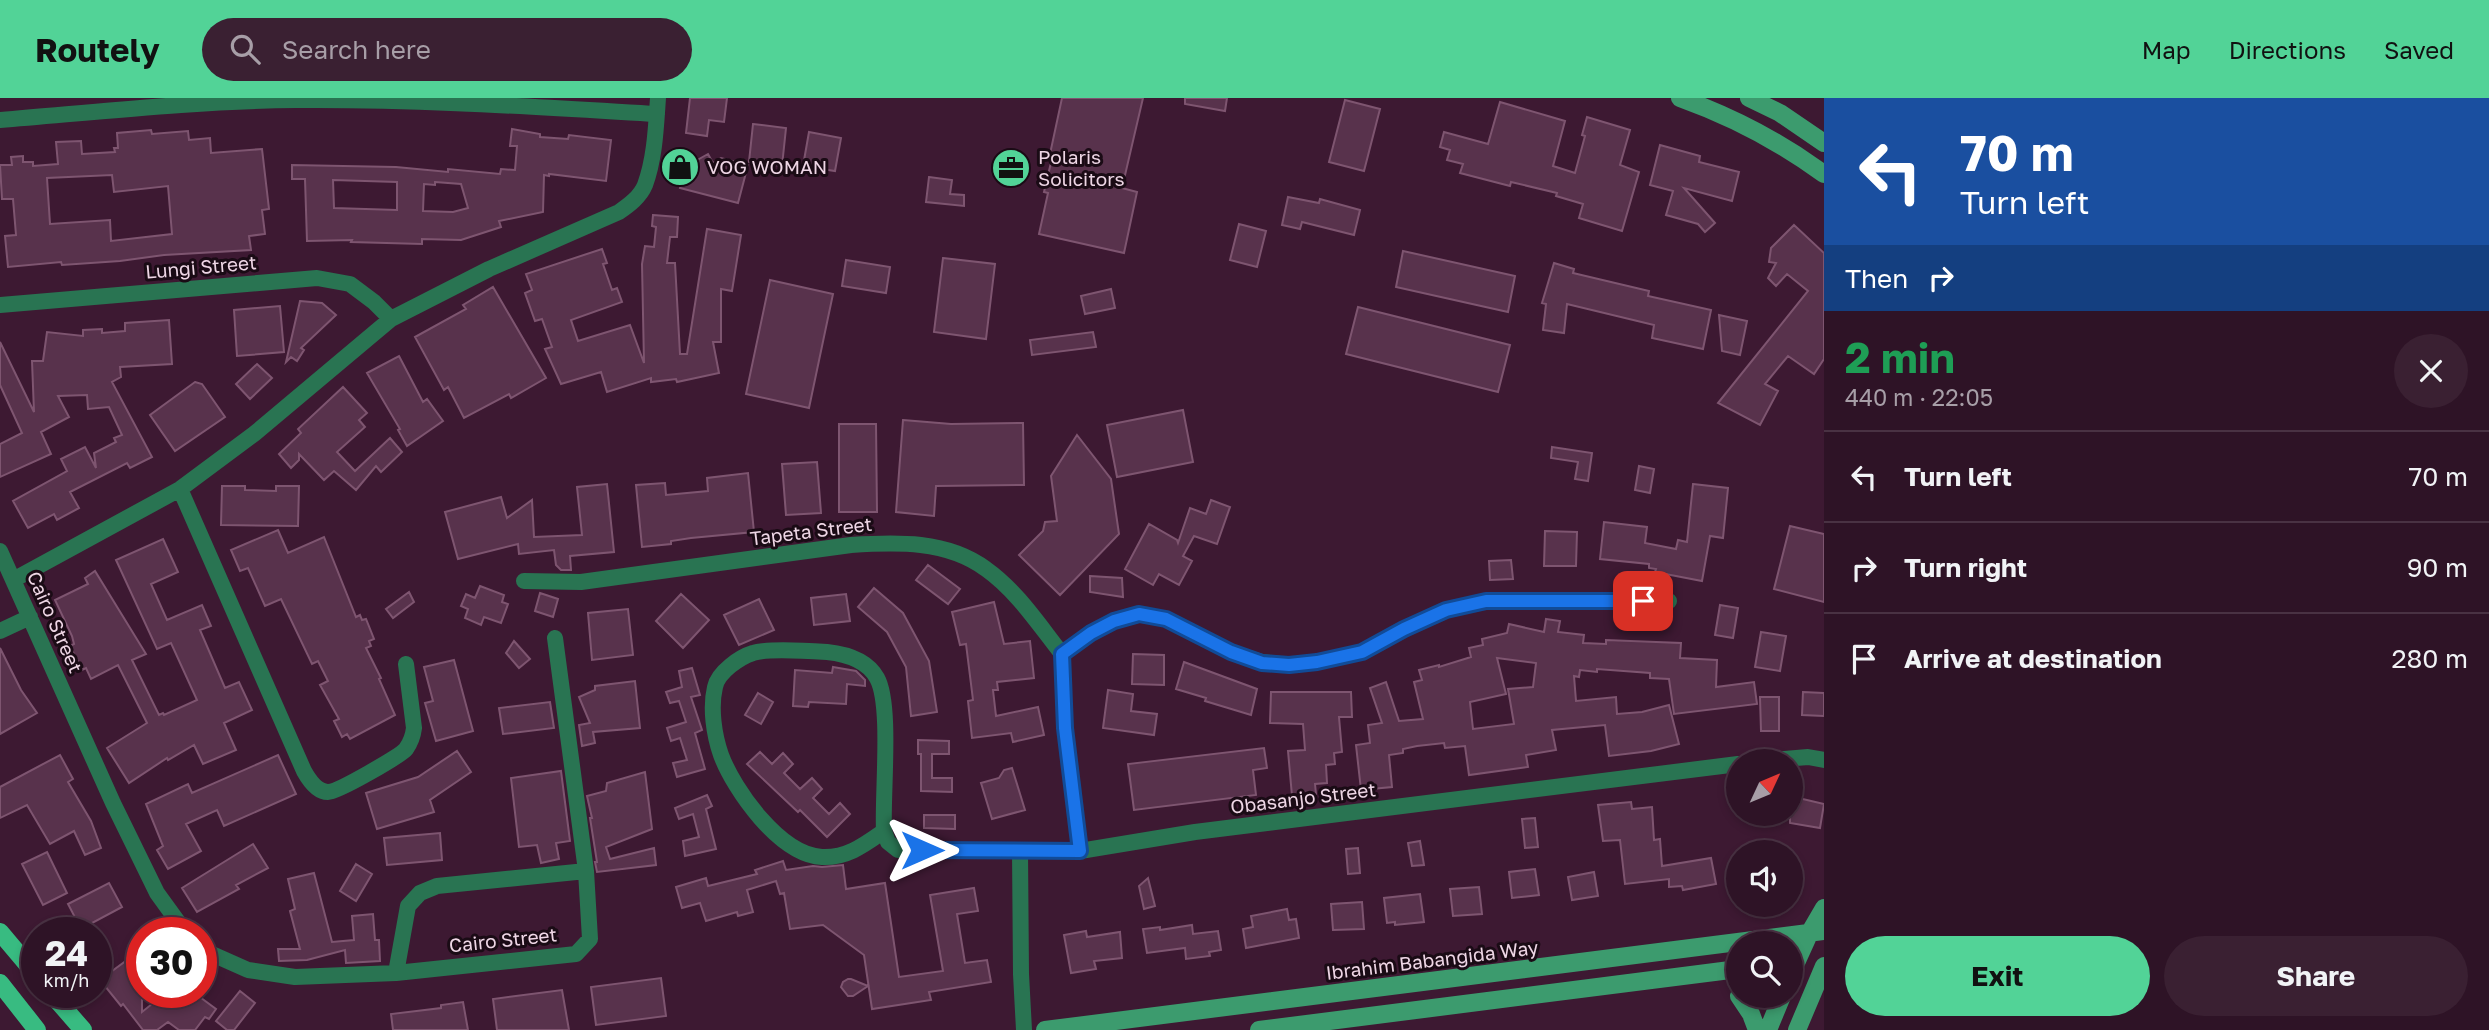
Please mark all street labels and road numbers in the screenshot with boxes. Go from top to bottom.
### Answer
street label: Lungi Street [144,250,257,283]
street label: Tapeta Street [749,512,873,549]
street label: Cairo Street [23,568,88,676]
street label: Obasanjo Street [1229,777,1377,818]
street label: Cairo Street [448,922,558,957]
street label: Ibrahim Babangida Way [1324,935,1540,984]

